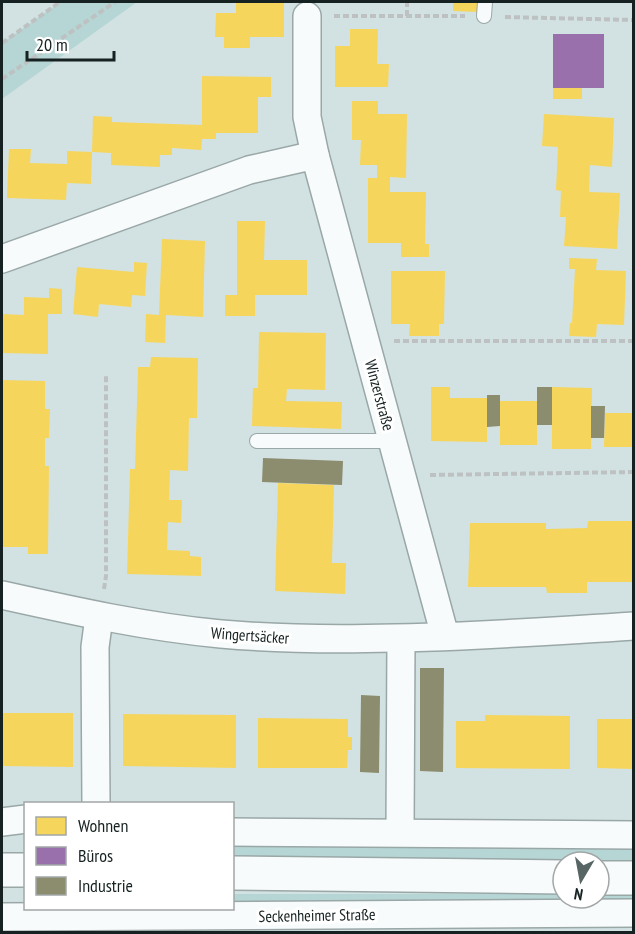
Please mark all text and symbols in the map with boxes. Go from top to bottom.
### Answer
scale bar [27,24,114,62]
text: 20 m [36,33,68,56]
street label: Winzerstraße [361,357,399,433]
street label: Wingertsäcker [210,622,290,648]
legend [24,802,234,910]
text: Wohnen [78,814,128,837]
text: Büros [78,844,113,867]
north arrow [551,850,611,910]
text: Industrie [78,874,133,897]
text: N [572,884,584,905]
street label: Seckenheimer Straße [258,904,376,926]

